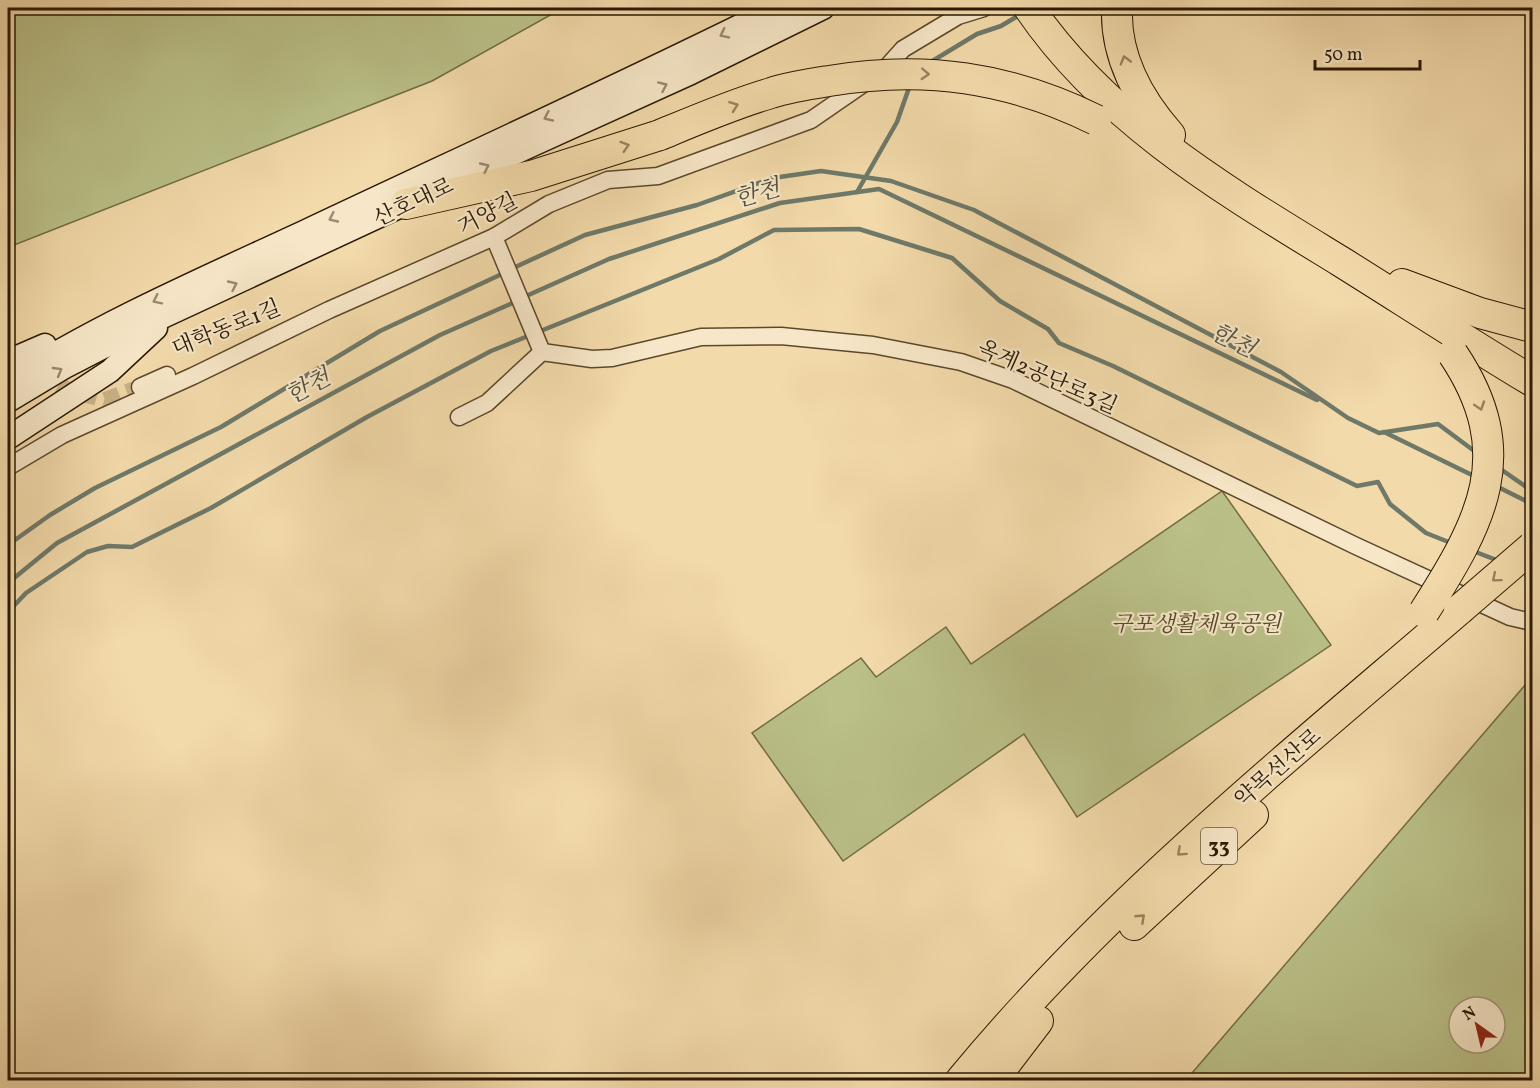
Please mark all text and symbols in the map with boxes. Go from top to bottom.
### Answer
one-way arrow [720,26,731,38]
scale bar [1315,33,1420,71]
text: 50 m [1324,43,1363,68]
one-way arrow [1120,55,1132,66]
one-way arrow [920,67,929,80]
one-way arrow [656,81,667,93]
one-way arrow [728,100,739,113]
one-way arrow [544,110,555,122]
one-way arrow [619,141,630,153]
one-way arrow [479,162,490,174]
street label: 산호대로 [369,171,459,235]
water label: 한천 [731,172,786,218]
street label: 거양길 [453,187,524,244]
one-way arrow [329,210,340,222]
one-way arrow [226,280,237,292]
one-way arrow [152,293,163,305]
street label: 대학동로1길 [168,293,286,365]
water label: 한천 [1204,316,1262,368]
street label: 옥계2공단로3길 [972,333,1122,423]
water label: 한천 [280,361,339,414]
one-way arrow [51,367,62,378]
one-way arrow [1473,400,1485,411]
one-way arrow [1492,571,1503,582]
park label: 구포생활체육공원 [1111,610,1283,641]
street label: 약목선산로 [1228,722,1329,815]
road number: 33 [1201,828,1237,864]
one-way arrow [1177,845,1188,856]
one-way arrow [1135,914,1145,925]
north arrow [1447,995,1507,1055]
text: N [1459,1002,1481,1027]

